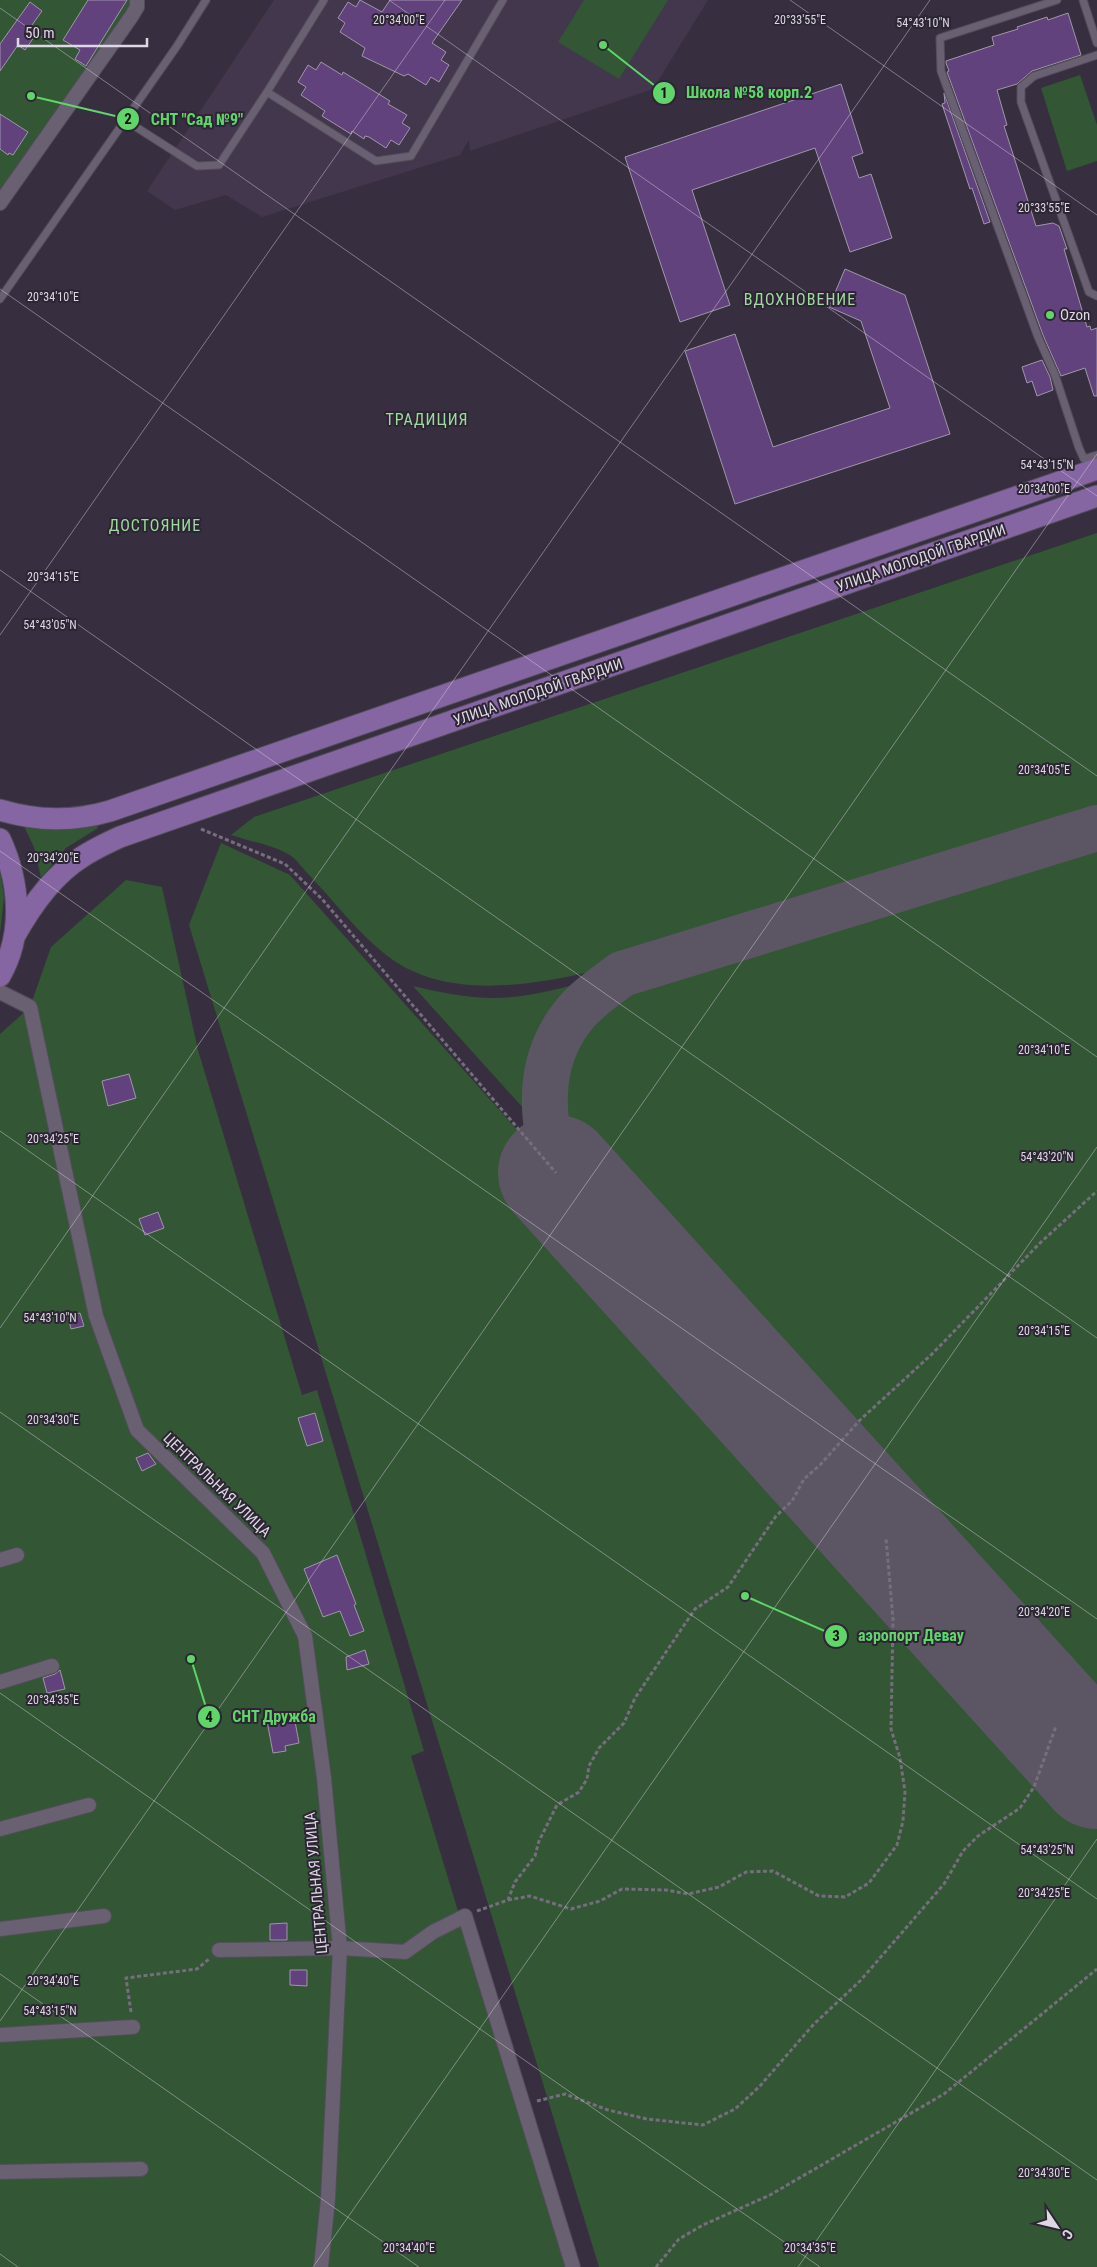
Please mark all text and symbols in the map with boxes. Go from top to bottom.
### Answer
text: 20°34'00"E [373,13,425,27]
text: 20°33'55"E [774,13,826,27]
scale bar [18,15,146,47]
text: 54°43'10"N [896,16,950,30]
text: 50 m [25,24,55,42]
callout: Школа №58 корп.2 [651,77,822,108]
text: Школа №58 корп.2 [686,83,812,102]
text: 1 [660,84,668,102]
callout: СНТ "Сад №9" [116,104,254,135]
text: 2 [124,110,132,128]
text: СНТ "Сад №9" [151,110,243,129]
text: 20°33'55"E [1018,201,1070,215]
text: 20°34'10"E [27,290,79,304]
district label: ВДОХНОВЕНИЕ [744,290,856,309]
place label: Ozon [1060,306,1090,324]
marker: Ozon [1044,309,1056,321]
district label: ТРАДИЦИЯ [385,410,469,429]
text: 54°43'15"N [1020,458,1074,472]
text: 20°34'00"E [1018,482,1070,496]
district label: ДОСТОЯНИЕ [109,516,201,535]
street label: УЛИЦА МОЛОДОЙ ГВАРДИИ [834,520,1008,596]
text: 20°34'15"E [27,570,79,584]
text: 54°43'05"N [23,618,77,632]
street label: УЛИЦА МОЛОДОЙ ГВАРДИИ [451,654,625,730]
text: 20°34'05"E [1018,763,1070,777]
text: 20°34'20"E [27,851,79,865]
text: 20°34'10"E [1018,1043,1070,1057]
text: 20°34'25"E [27,1132,79,1146]
text: 54°43'20"N [1020,1150,1074,1164]
text: 54°43'10"N [23,1311,77,1325]
text: 20°34'15"E [1018,1324,1070,1338]
text: 20°34'30"E [27,1413,79,1427]
street label: ЦЕНТРАЛЬНАЯ УЛИЦА [160,1429,275,1541]
text: 20°34'20"E [1018,1605,1070,1619]
callout: аэропорт Девау [823,1620,974,1651]
text: аэропорт Девау [858,1626,964,1645]
text: 3 [832,1627,840,1645]
text: 20°34'35"E [27,1693,79,1707]
callout: СНТ Дружба [197,1701,326,1732]
text: СНТ Дружба [232,1707,316,1726]
text: 4 [205,1708,213,1726]
street label: ЦЕНТРАЛЬНАЯ УЛИЦА [301,1811,331,1955]
text: 54°43'25"N [1020,1843,1074,1857]
text: 20°34'25"E [1018,1886,1070,1900]
text: 20°34'40"E [27,1974,79,1988]
text: 54°43'15"N [23,2004,77,2018]
text: 20°34'30"E [1018,2166,1070,2180]
north arrow [1032,2202,1082,2252]
text: С [1059,2227,1076,2242]
text: 20°34'40"E [383,2241,435,2255]
text: 20°34'35"E [784,2241,836,2255]

